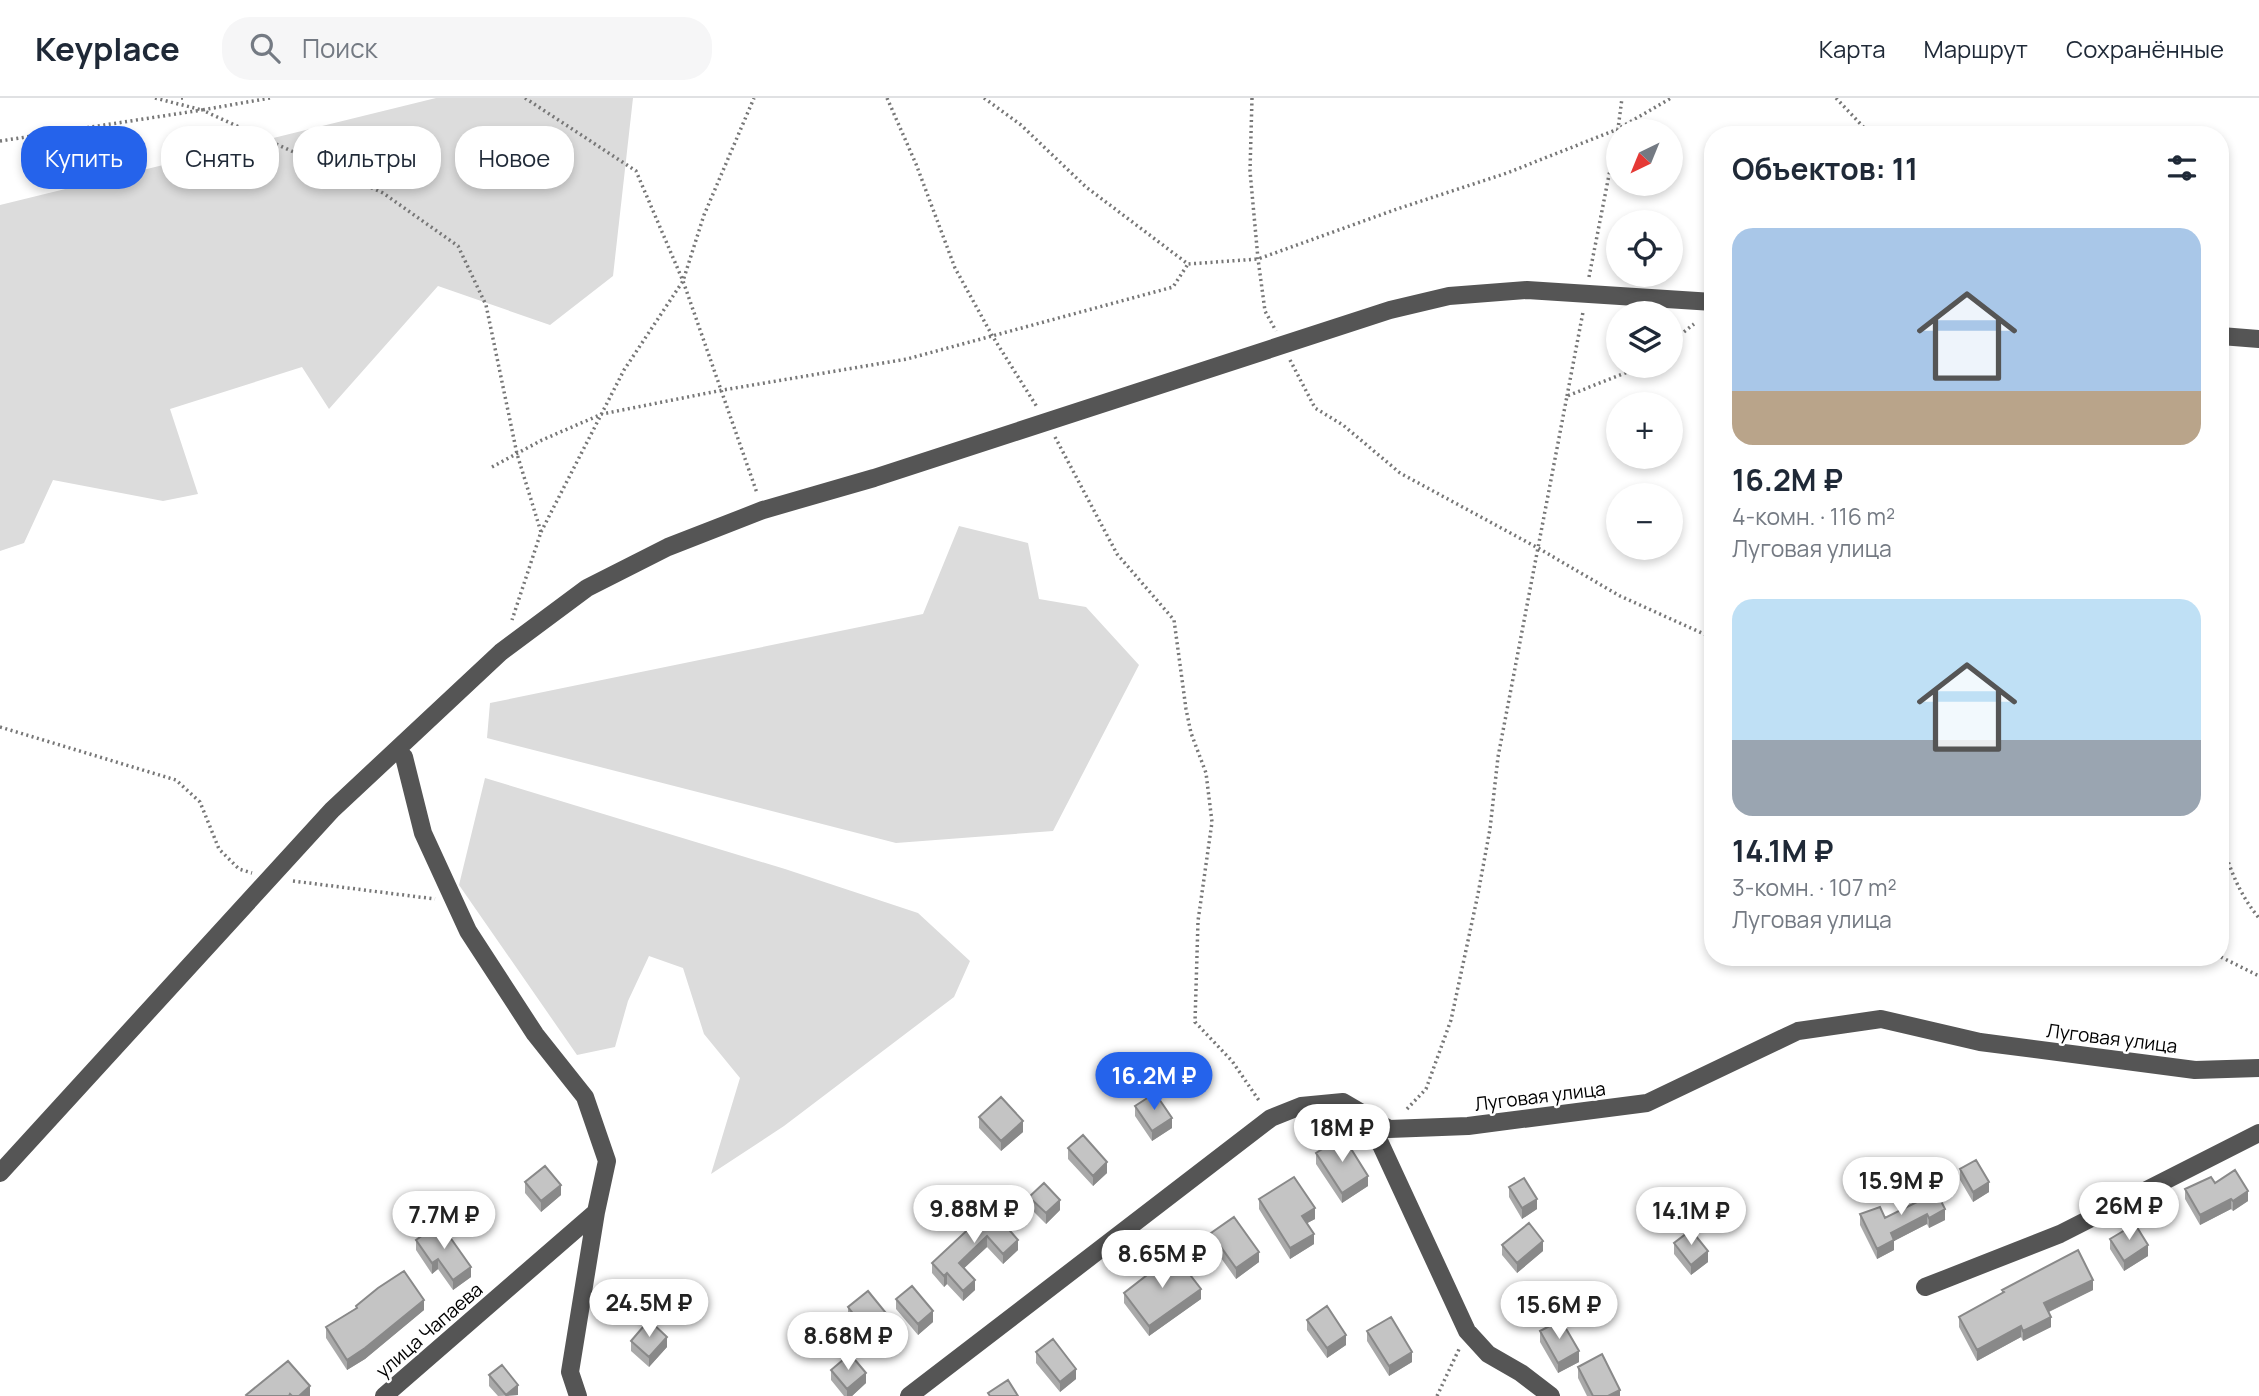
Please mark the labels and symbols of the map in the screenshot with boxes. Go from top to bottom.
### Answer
north arrow [1606,119,1684,196]
street label: Луговая улица [2045,1017,2179,1059]
pin: 16.2M ₽ [1089,1052,1219,1112]
street label: Луговая улица [1473,1075,1607,1117]
pin: 18M ₽ [1293,1104,1391,1164]
pin: 15.9M ₽ [1836,1158,1966,1217]
pin: 26M ₽ [2080,1182,2178,1242]
pin: 9.88M ₽ [909,1186,1039,1245]
pin: 14.1M ₽ [1626,1188,1756,1247]
pin: 7.7M ₽ [387,1192,501,1251]
pin: 8.65M ₽ [1097,1230,1227,1290]
street label: улица Чапаева [370,1276,488,1384]
pin: 24.5M ₽ [584,1280,714,1339]
pin: 15.6M ₽ [1494,1282,1624,1341]
pin: 8.68M ₽ [783,1312,913,1372]

